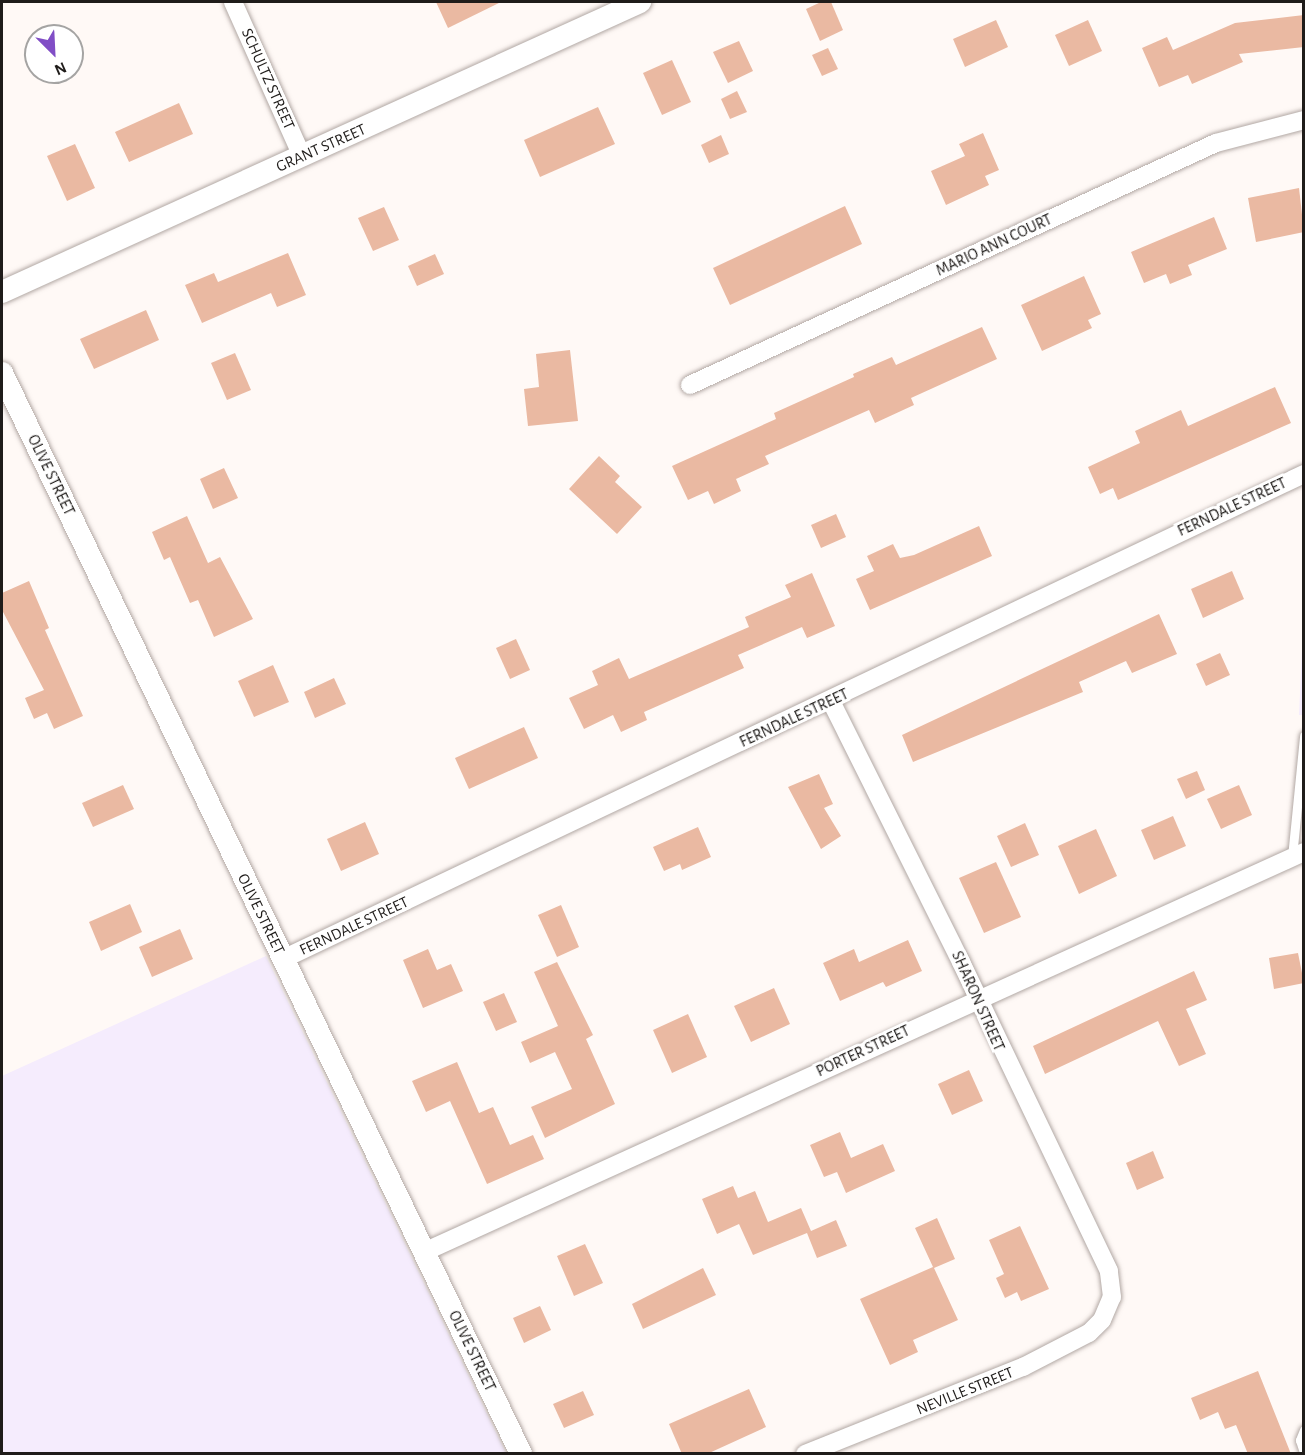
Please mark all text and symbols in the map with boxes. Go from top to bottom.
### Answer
north arrow [24,24,84,84]
street label: SCHULTZ STREET [237,25,299,133]
text: N [52,59,69,78]
street label: GRANT STREET [273,120,369,176]
street label: MARIO ANN COURT [933,210,1055,280]
street label: OLIVE STREET [23,431,79,519]
street label: FERNDALE STREET [1174,473,1290,541]
street label: FERNDALE STREET [736,684,852,752]
street label: OLIVE STREET [233,870,289,958]
street label: FERNDALE STREET [296,892,412,960]
street label: SHARON STREET [947,948,1009,1054]
street label: PORTER STREET [813,1021,913,1081]
street label: OLIVE STREET [444,1307,500,1395]
street label: NEVILLE STREET [914,1363,1016,1419]

